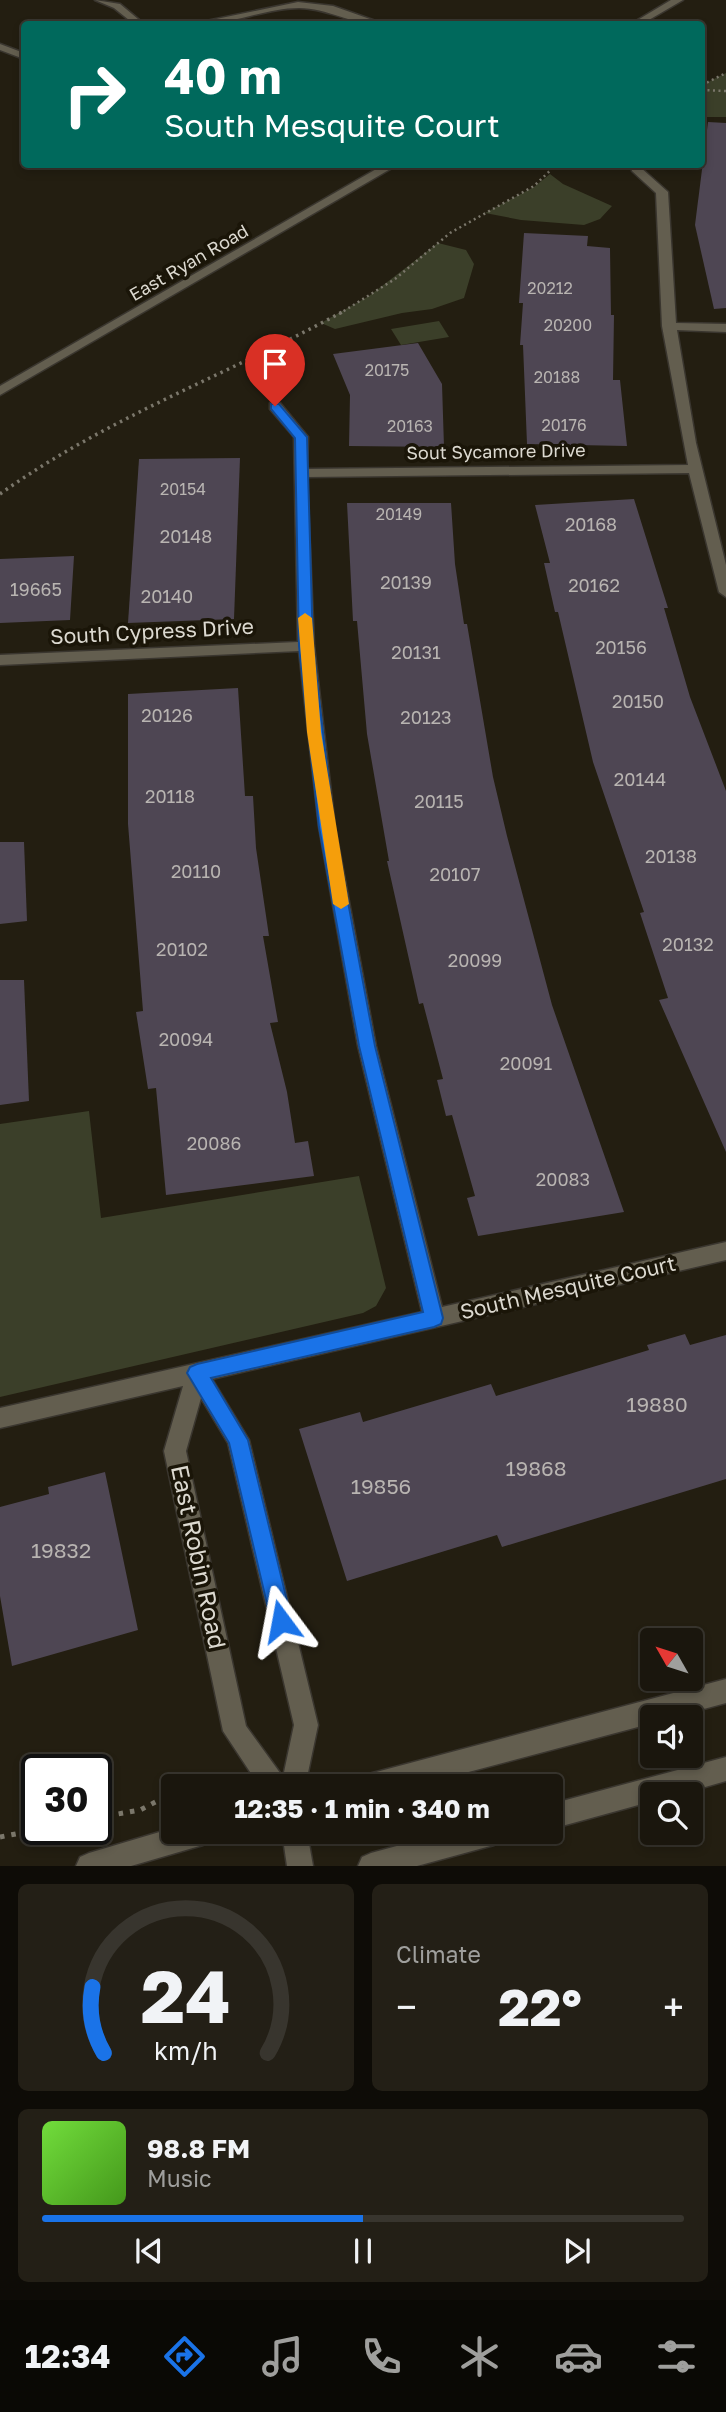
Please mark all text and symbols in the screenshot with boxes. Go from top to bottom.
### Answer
text: 40 m [164,46,282,105]
icon: right [49,49,140,140]
text: South Mesquite Court [164,106,500,144]
street label: East Ryan Road [125,219,252,305]
house number: 20212 [527,278,573,298]
house number: 20200 [544,315,592,335]
pin [245,334,305,406]
icon: arrive [256,345,294,383]
house number: 20175 [365,360,409,380]
house number: 20188 [534,367,580,387]
house number: 20176 [541,415,587,435]
house number: 20163 [387,416,433,436]
street label: Sout Sycamore Drive [406,438,586,464]
house number: 20154 [160,479,206,499]
house number: 20149 [376,504,422,524]
house number: 20168 [565,513,617,535]
house number: 20148 [160,525,212,547]
house number: 20139 [380,571,432,593]
house number: 20162 [568,574,620,596]
house number: 19665 [10,578,62,600]
house number: 20140 [141,585,193,607]
street label: South Cypress Drive [49,613,254,649]
house number: 20156 [595,636,647,658]
house number: 20131 [391,641,441,663]
house number: 20150 [612,690,664,712]
house number: 20126 [141,704,193,726]
house number: 20123 [400,706,452,728]
house number: 20144 [614,768,666,790]
house number: 20118 [145,785,195,807]
house number: 20115 [414,790,464,812]
house number: 20138 [645,845,697,867]
house number: 20110 [171,860,221,882]
house number: 20107 [429,863,481,885]
house number: 20132 [662,933,714,955]
house number: 20102 [156,938,208,960]
house number: 20099 [448,949,502,971]
house number: 20094 [159,1028,213,1050]
house number: 20091 [500,1052,552,1074]
house number: 20086 [187,1132,241,1154]
house number: 20083 [536,1168,590,1190]
street label: South Mesquite Court [457,1250,678,1324]
house number: 19880 [626,1391,688,1417]
house number: 19868 [505,1455,567,1481]
street label: East Robin Road [166,1462,233,1651]
house number: 19856 [351,1473,411,1499]
house number: 19832 [31,1537,91,1563]
position arrow [244,1584,318,1658]
north arrow [640,1628,704,1690]
map controls [640,1628,703,1845]
button: sound [640,1705,703,1768]
speed limit sign: 30 [21,1754,112,1845]
button: search [640,1782,703,1845]
text: 12:35 · 1 min · 340 m [234,1793,490,1824]
text: Climate [396,1940,481,1968]
text: 24 [141,1953,231,2040]
text: 22° [498,1975,582,2037]
text: − [396,1984,417,2029]
text: + [663,1984,684,2029]
text: km/h [154,2035,218,2066]
text: 98.8 FM [147,2133,250,2164]
text: Music [147,2164,212,2192]
icon: previous [130,2232,168,2270]
icon: pause [344,2232,382,2270]
icon: next [558,2232,596,2270]
icon: directions [160,2332,209,2381]
icon: music [258,2332,307,2381]
icon: phone [357,2332,406,2381]
icon: climate [455,2332,504,2381]
icon: car [554,2332,603,2381]
icon: filters [652,2332,701,2381]
text: 12:34 [25,2337,110,2375]

